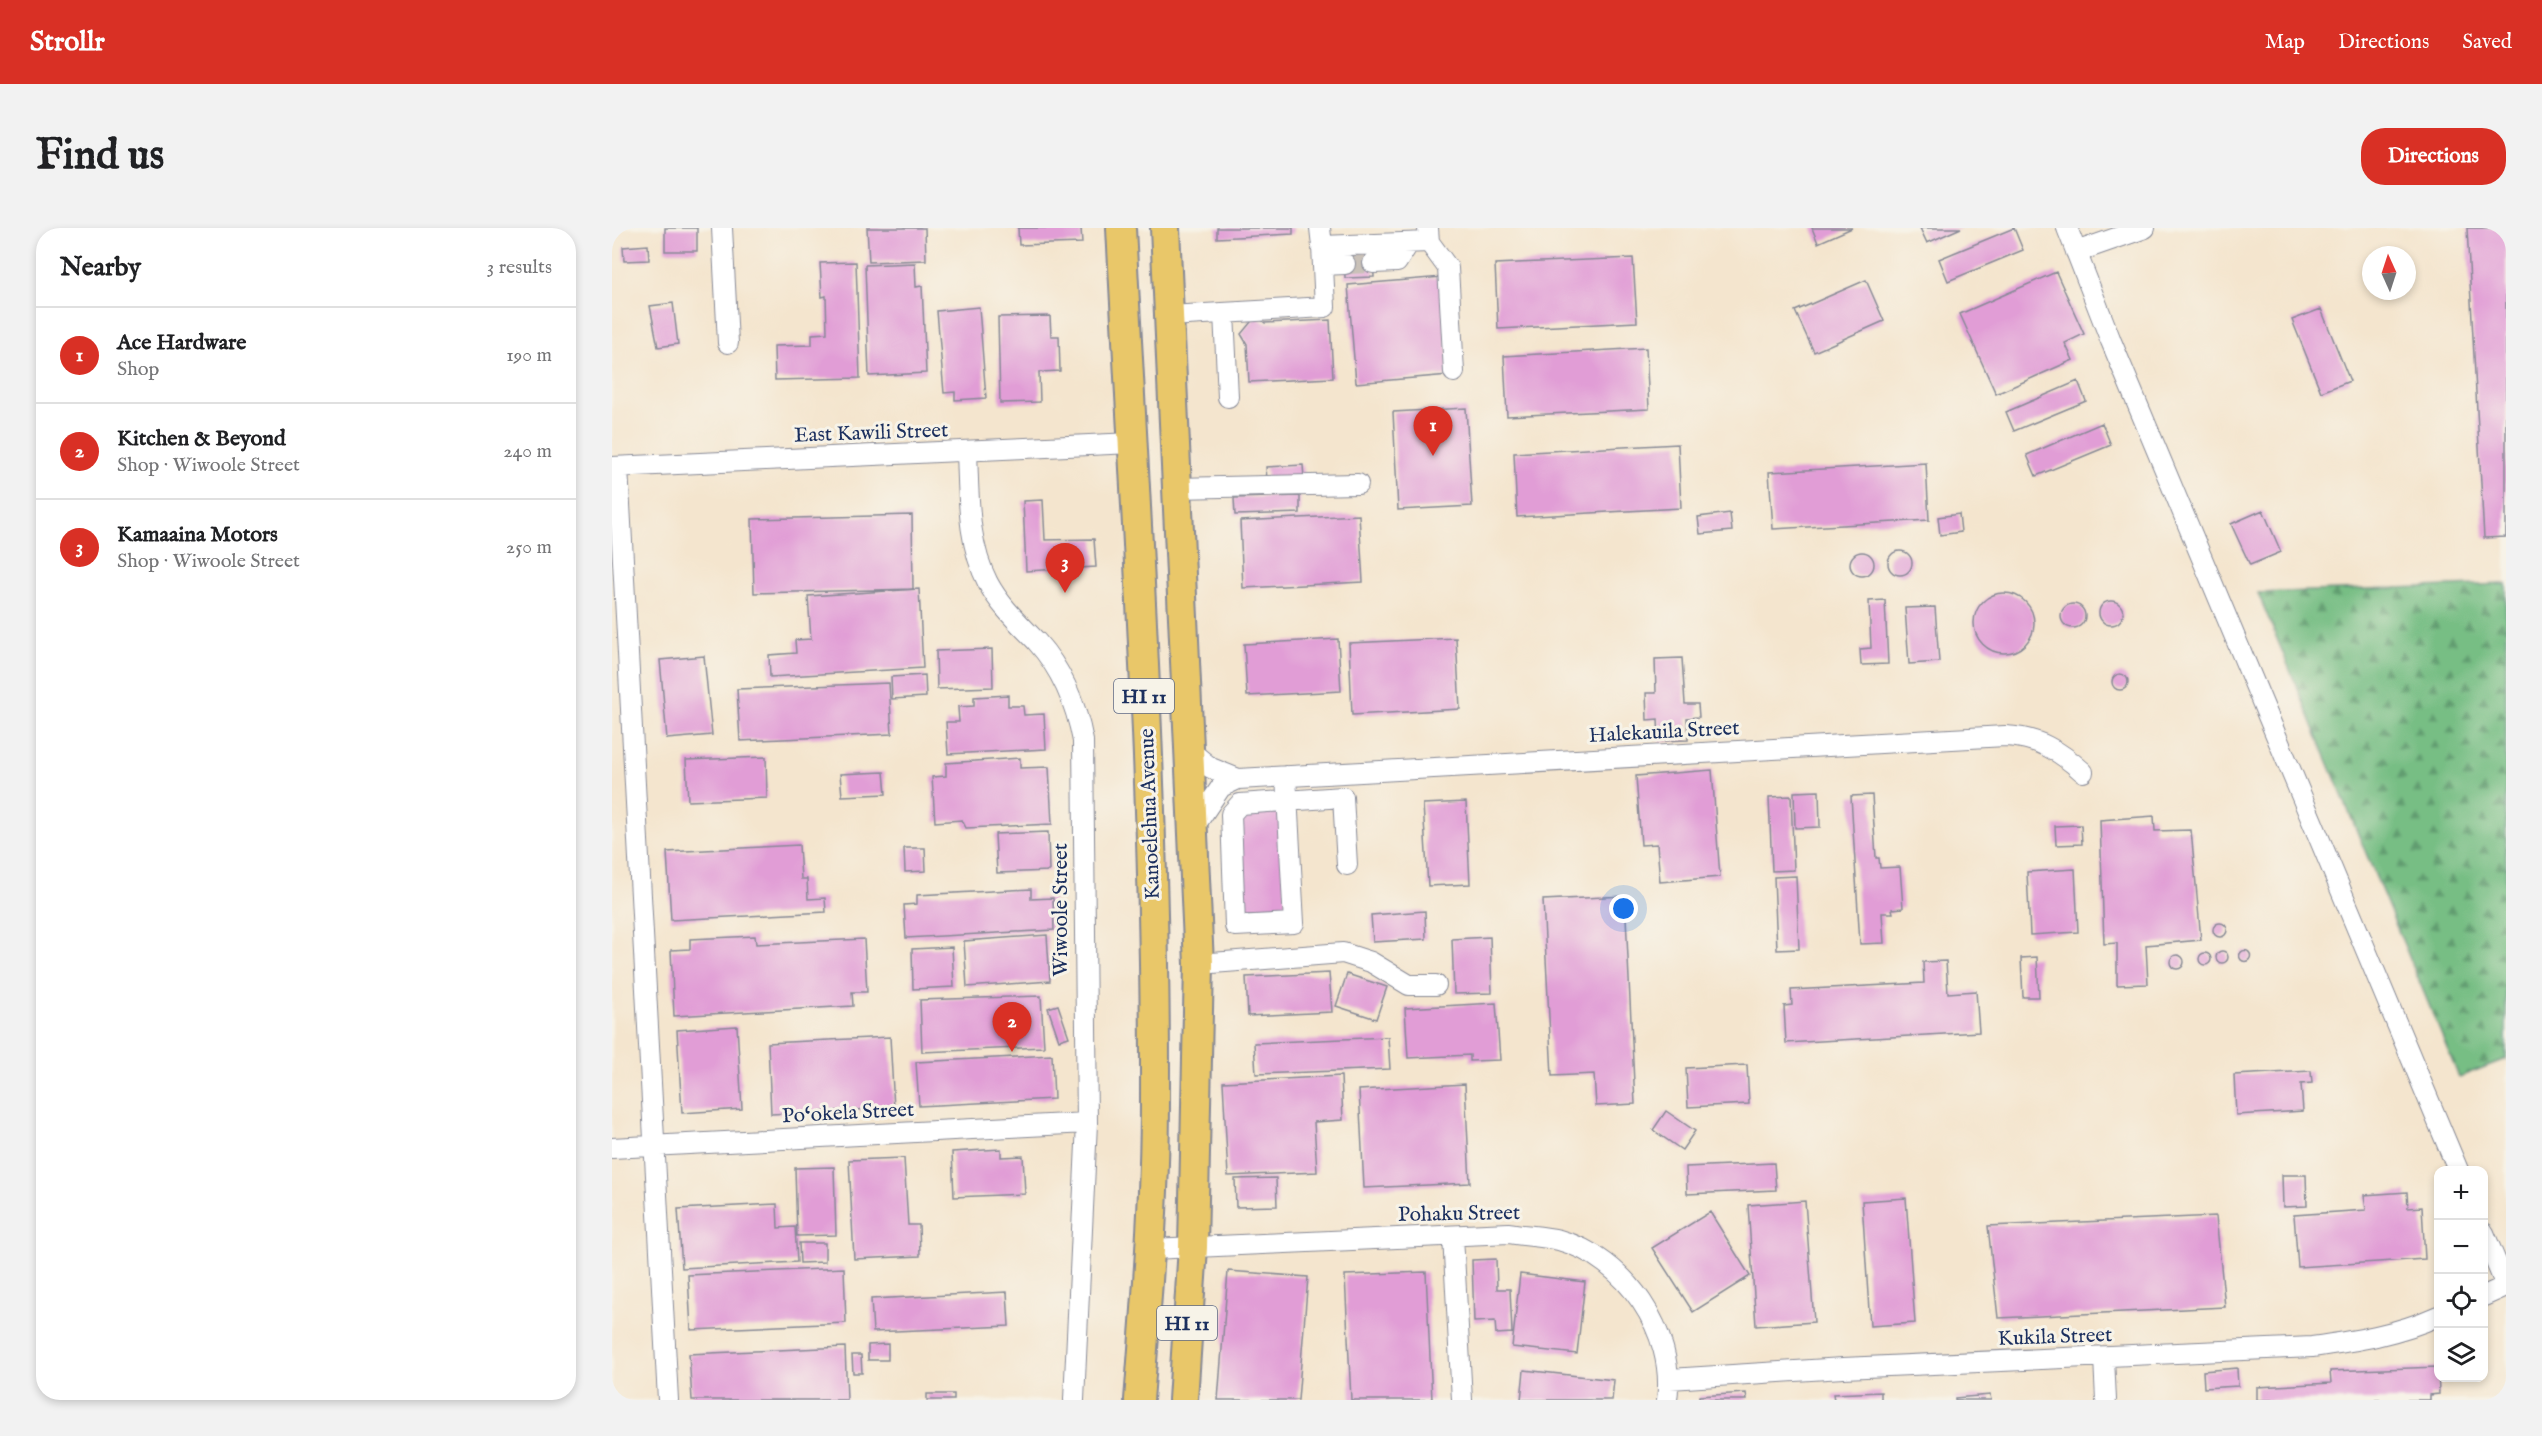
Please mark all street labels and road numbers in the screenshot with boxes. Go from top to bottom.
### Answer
street label: East Kawili Street [793,417,949,450]
road number: HI 11 [1114,679,1174,713]
street label: Halekauila Street [1588,715,1740,750]
street label: Kanoelehua Avenue [1134,727,1167,900]
street label: Wiwoole Street [1048,843,1075,977]
street label: Po‘okela Street [781,1097,915,1130]
street label: Pohaku Street [1398,1200,1520,1229]
road number: HI 11 [1157,1306,1217,1340]
street label: Kukila Street [1997,1322,2113,1353]

